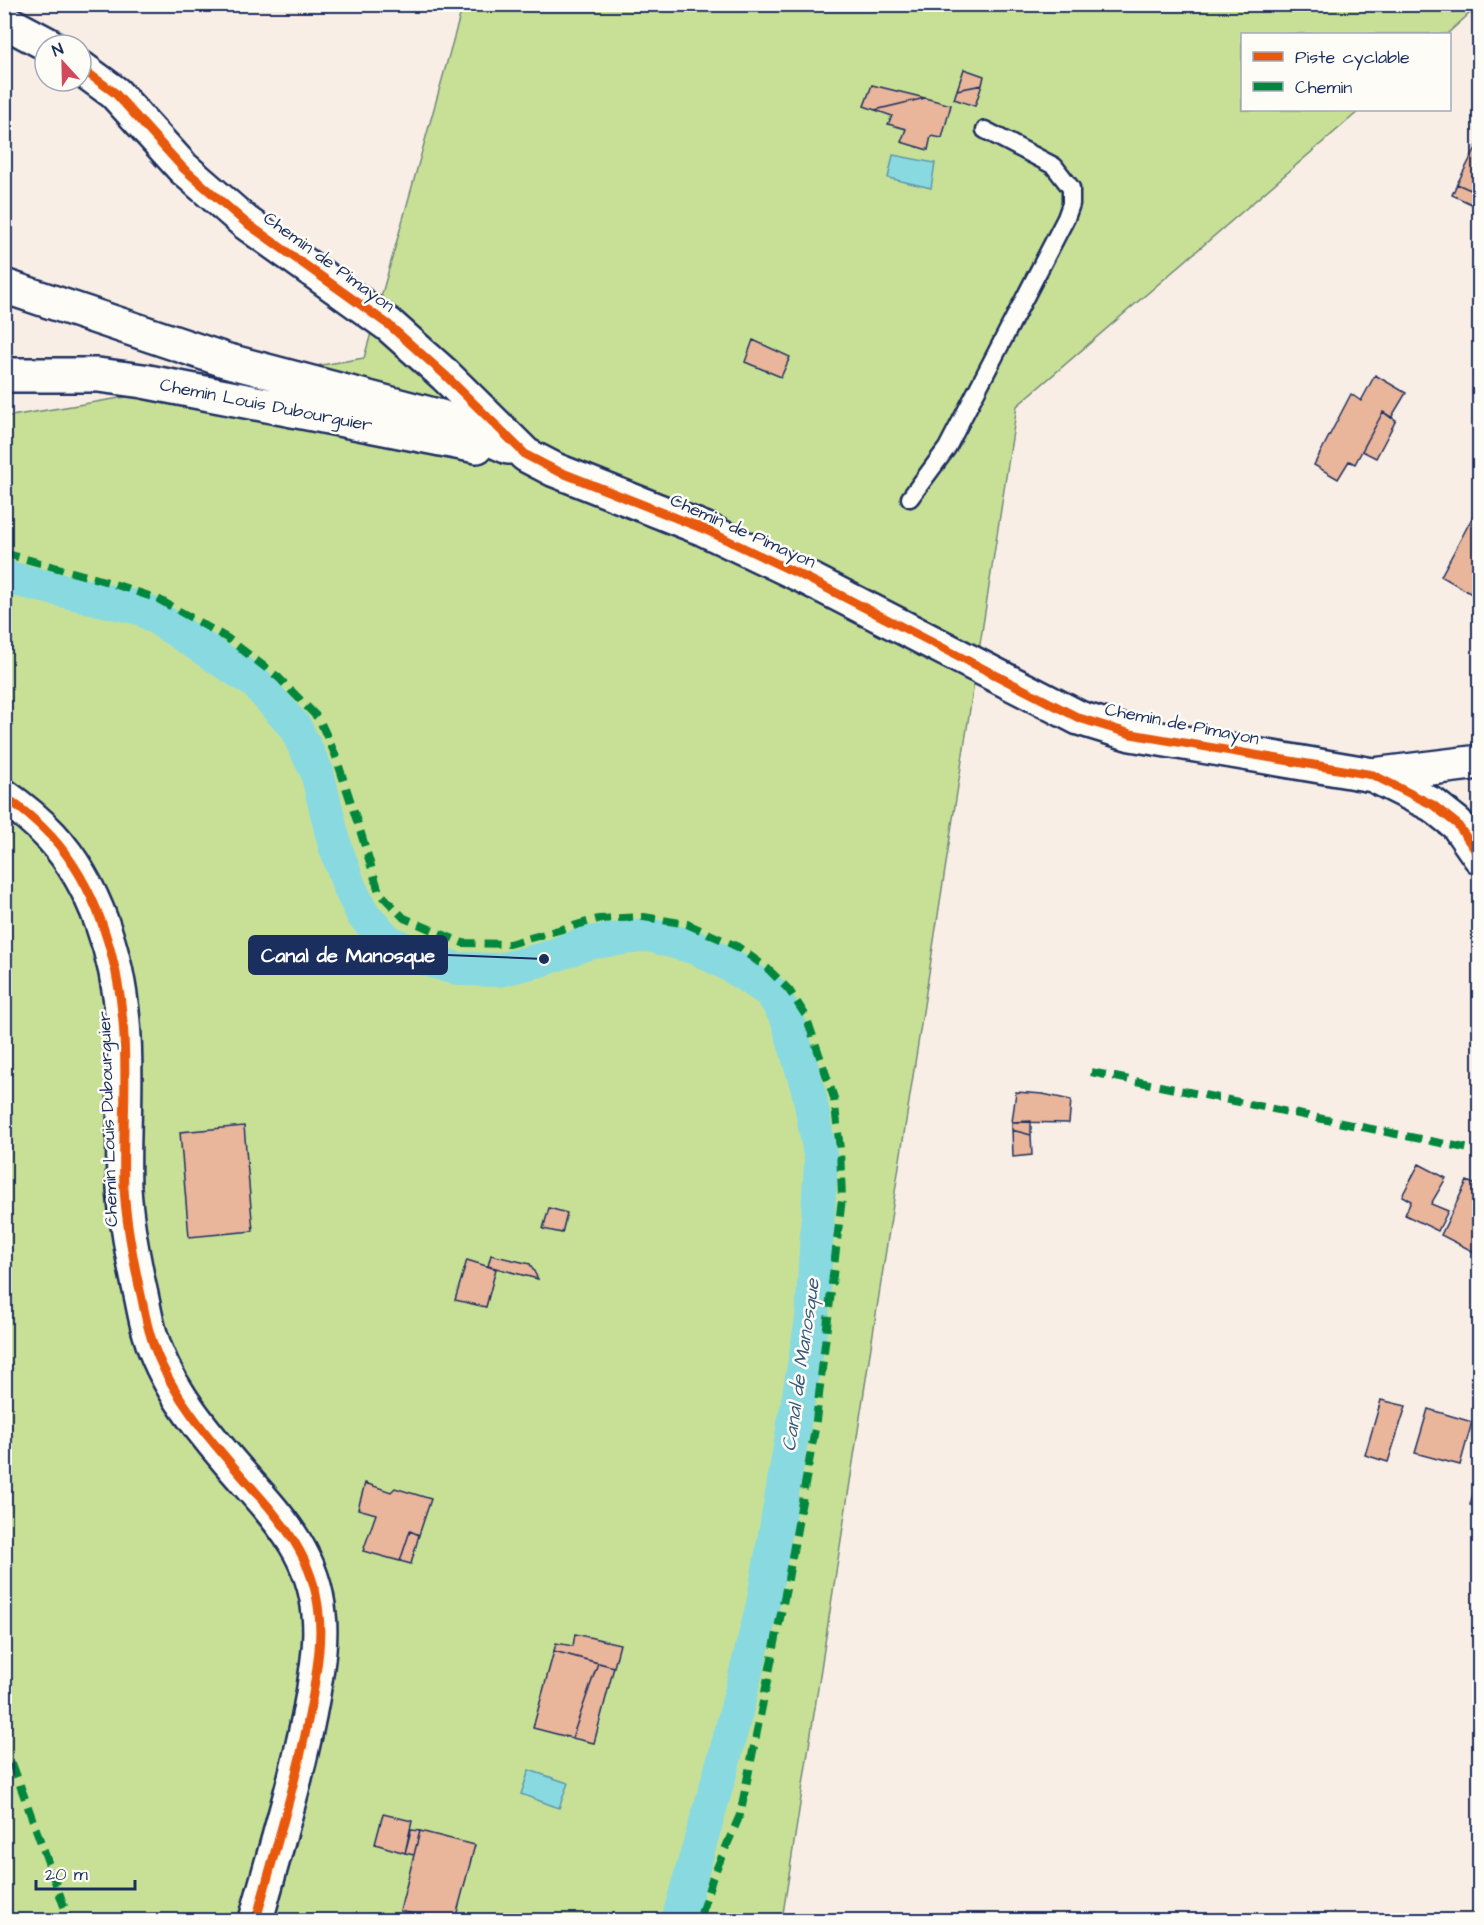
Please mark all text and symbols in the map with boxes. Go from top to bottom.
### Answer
north arrow [33,33,93,93]
legend [1241,33,1451,111]
text: N [49,38,67,62]
text: Piste cyclable [1295,45,1410,71]
text: Chemin [1295,75,1352,100]
street label: Chemin de Pimayon [258,206,400,319]
street label: Chemin Louis Dubourguier [157,372,374,439]
street label: Chemin de Pimayon [666,488,820,575]
street label: Chemin de Pimayon [1102,697,1261,752]
callout: Canal de Manosque [249,936,447,974]
text: Canal de Manosque [261,942,435,970]
street label: Chemin Louis Dubourguier [92,1011,125,1227]
water label: Canal de Manosque [775,1276,827,1453]
scale bar [36,1853,135,1891]
text: 20 m [45,1862,88,1887]

